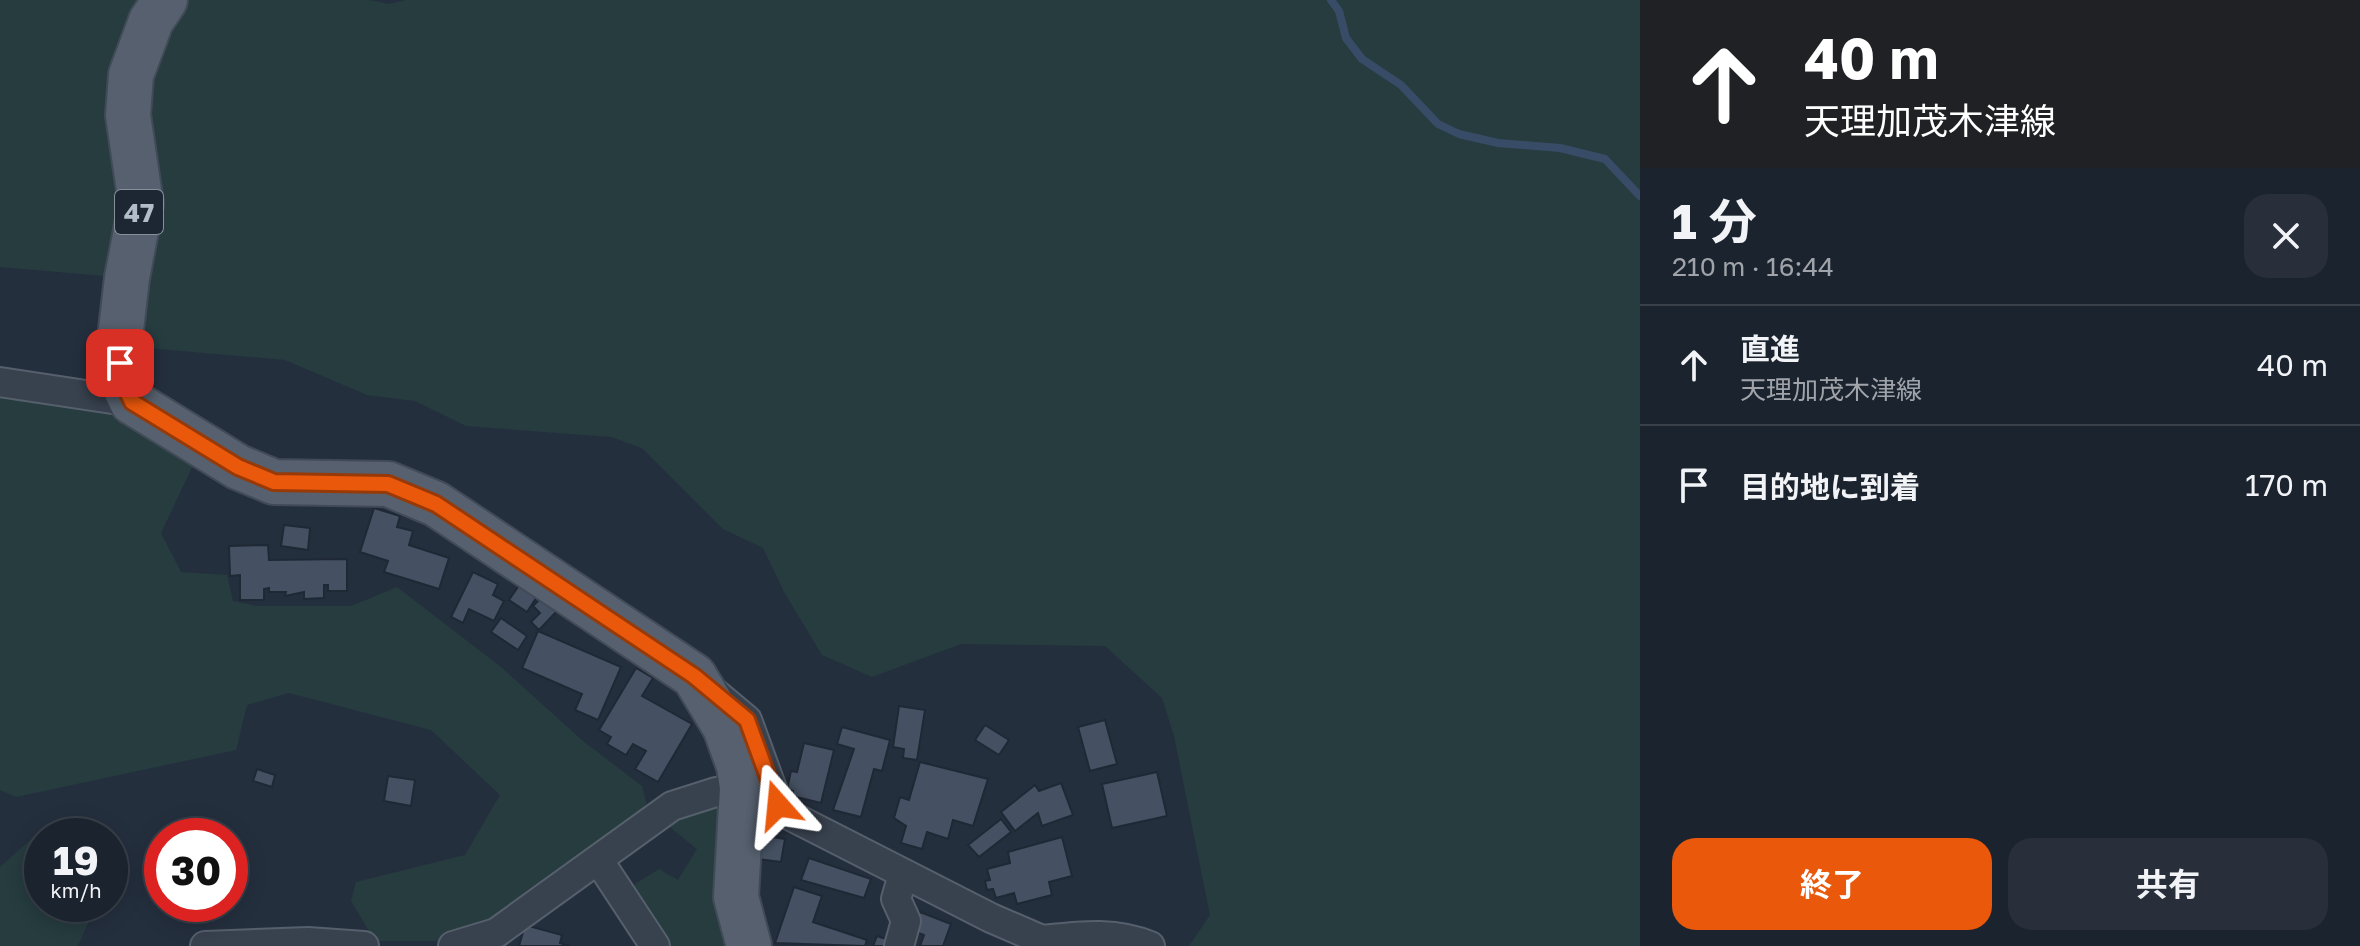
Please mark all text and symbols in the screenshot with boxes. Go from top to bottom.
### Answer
text: 40 m [1804,24,1938,91]
icon: ahead [1672,32,1776,136]
text: 天理加茂木津線 [1804,99,2056,142]
road number: 47 [115,190,163,234]
text: 1 分 [1672,192,1757,250]
button: close [2244,194,2328,278]
text: 210 m · 16:44 [1672,251,1834,282]
pin [86,329,154,397]
text: 直進 [1740,331,1800,367]
icon: arrive [98,341,142,385]
icon: ahead [1672,343,1716,387]
text: 40 m [2257,347,2328,383]
text: 天理加茂木津線 [1740,374,1922,405]
icon: arrive [1672,463,1716,507]
text: 170 m [2245,467,2328,503]
text: 目的地に到着 [1740,469,1920,505]
position arrow [736,763,820,847]
speed limit sign: 30 [144,818,248,922]
text: 19 [53,836,99,884]
button: 終了 [1672,838,1992,930]
button: 共有 [2008,838,2328,930]
text: km/h [51,878,101,902]

